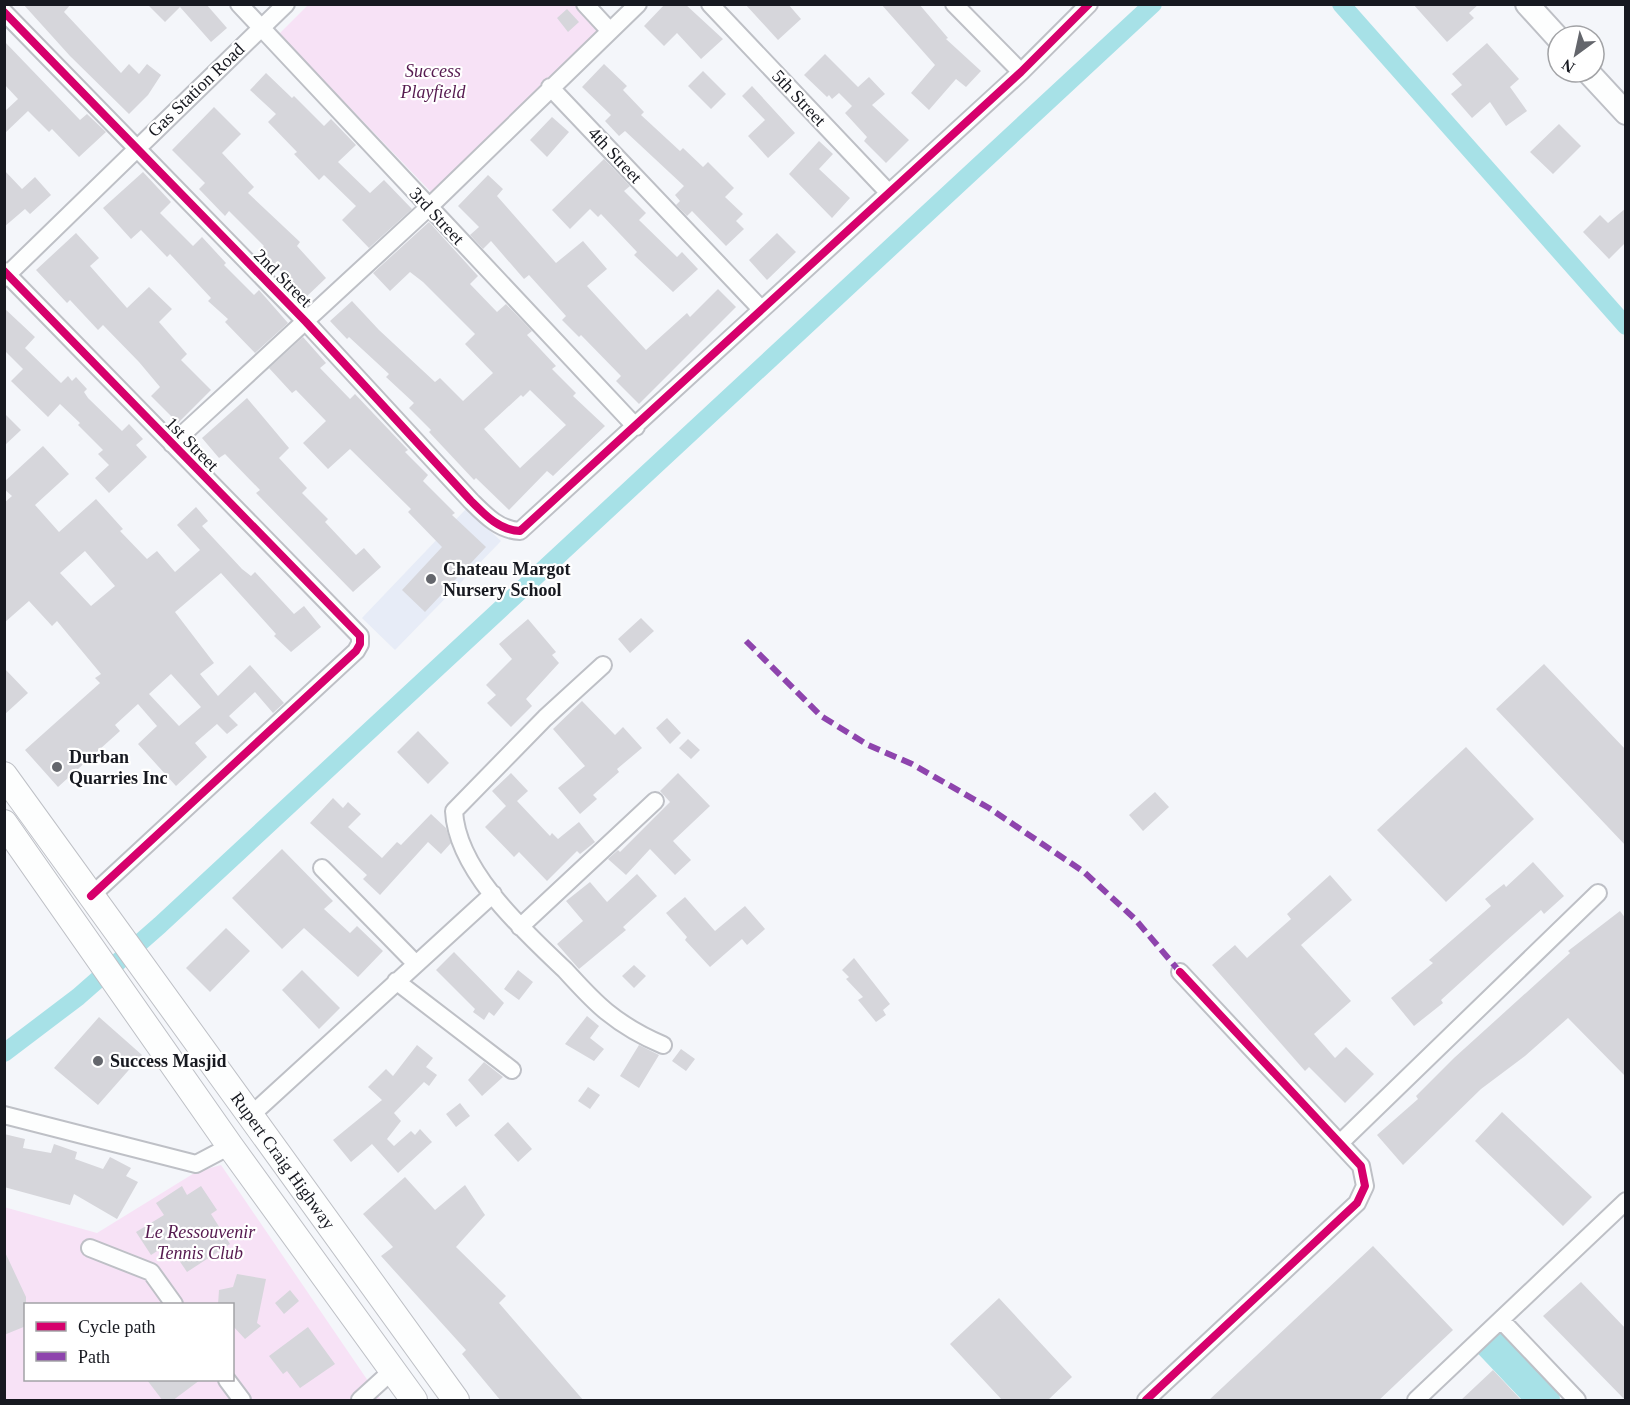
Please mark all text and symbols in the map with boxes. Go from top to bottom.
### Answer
north arrow [1546,24,1606,84]
street label: Gas Station Road [144,39,248,141]
text: N [1558,56,1578,76]
park label: Success Playfield [400,61,466,102]
street label: 5th Street [768,66,830,130]
street label: 4th Street [584,123,646,187]
street label: 3rd Street [406,183,468,249]
street label: 2nd Street [250,245,316,311]
street label: 1st Street [161,413,223,475]
place label: Chateau Margot Nursery School [443,559,570,600]
marker: Chateau Margot Nursery School [424,572,438,586]
place label: Durban Quarries Inc [69,747,168,788]
marker: Durban Quarries Inc [50,760,64,774]
place label: Success Masjid [110,1051,227,1071]
marker: Success Masjid [91,1054,105,1068]
street label: Rupert Craig Highway [227,1088,339,1233]
park label: Le Ressouvenir Tennis Club [144,1222,256,1263]
legend [24,1303,234,1381]
text: Cycle path [78,1317,155,1337]
text: Path [78,1347,110,1367]

